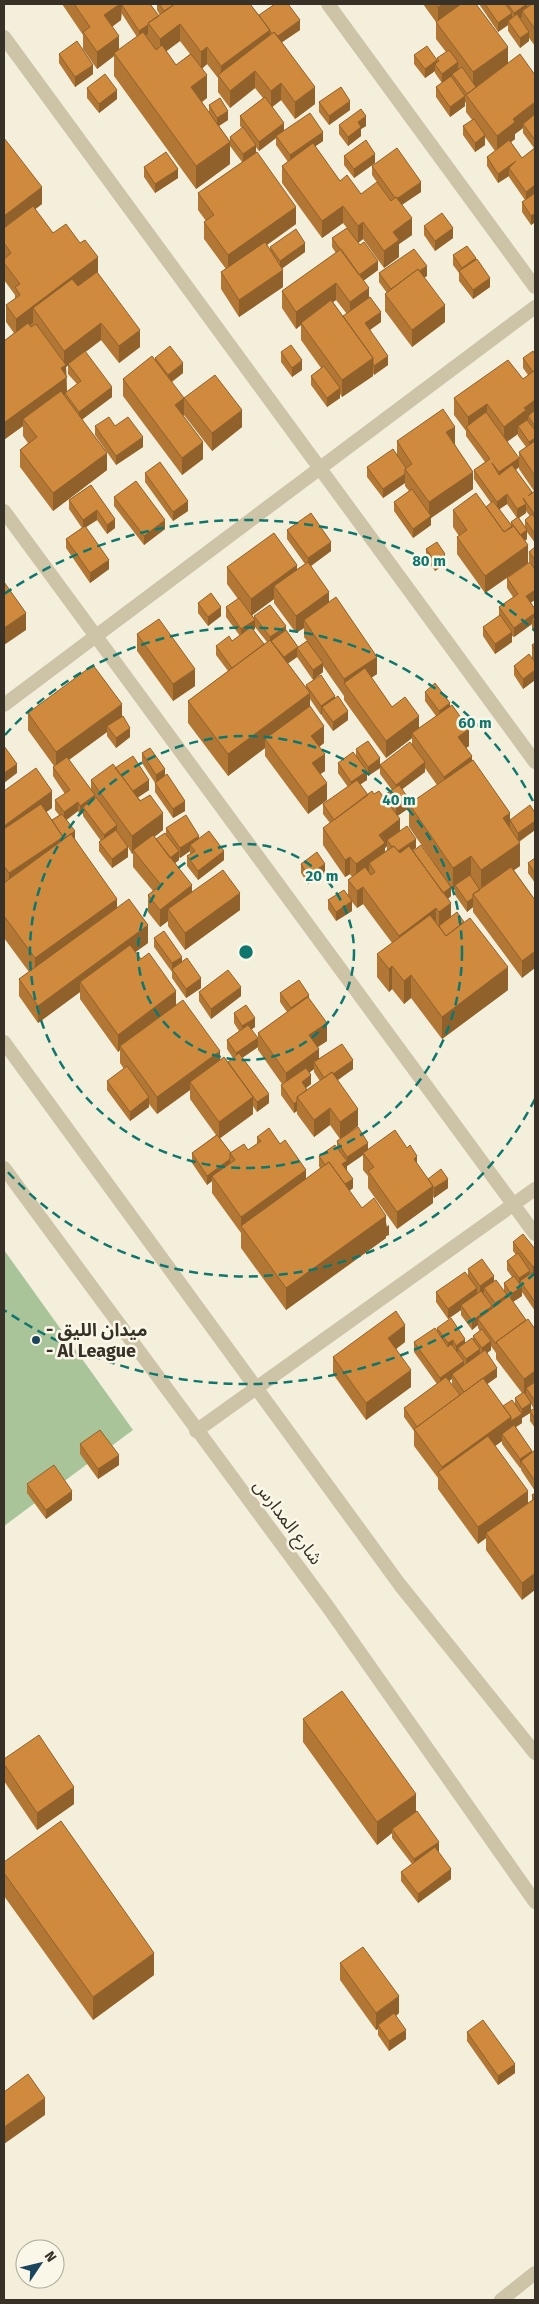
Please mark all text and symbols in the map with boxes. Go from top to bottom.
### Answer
text: 80 m [412,552,446,570]
text: 60 m [458,714,492,732]
text: 40 m [382,791,416,809]
text: 20 m [306,867,338,885]
centre of rings [237,943,255,961]
place label: - ميدان الليق - Al League [46,1319,147,1362]
marker: - ميدان الليق - Al League [30,1334,42,1346]
street label: شارع المدارس [246,1475,327,1571]
north arrow [15,2239,65,2289]
text: N [41,2248,60,2266]

